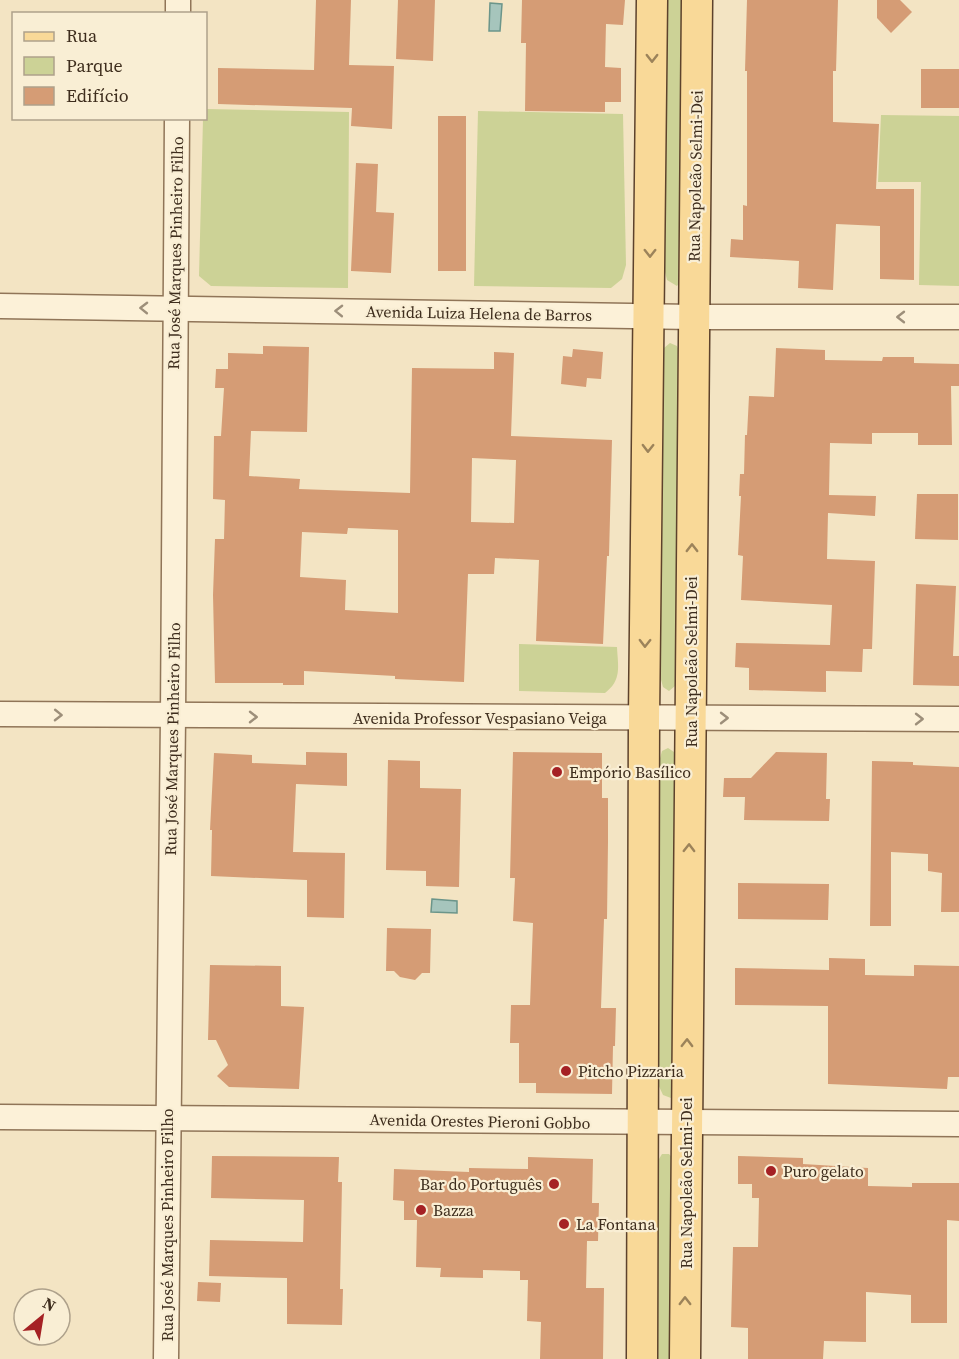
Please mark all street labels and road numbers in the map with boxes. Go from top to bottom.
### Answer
street label: Rua Napoleão Selmi-Dei [683,90,707,262]
street label: Rua José Marques Pinheiro Filho [162,136,188,370]
street label: Avenida Luiza Helena de Barros [366,300,592,326]
street label: Rua Napoleão Selmi-Dei [680,576,702,748]
street label: Rua José Marques Pinheiro Filho [159,622,185,856]
street label: Avenida Professor Vespasiano Veiga [353,707,608,729]
street label: Rua Napoleão Selmi-Dei [675,1097,697,1269]
street label: Rua José Marques Pinheiro Filho [156,1108,178,1342]
street label: Avenida Orestes Pieroni Gobbo [370,1108,591,1134]

